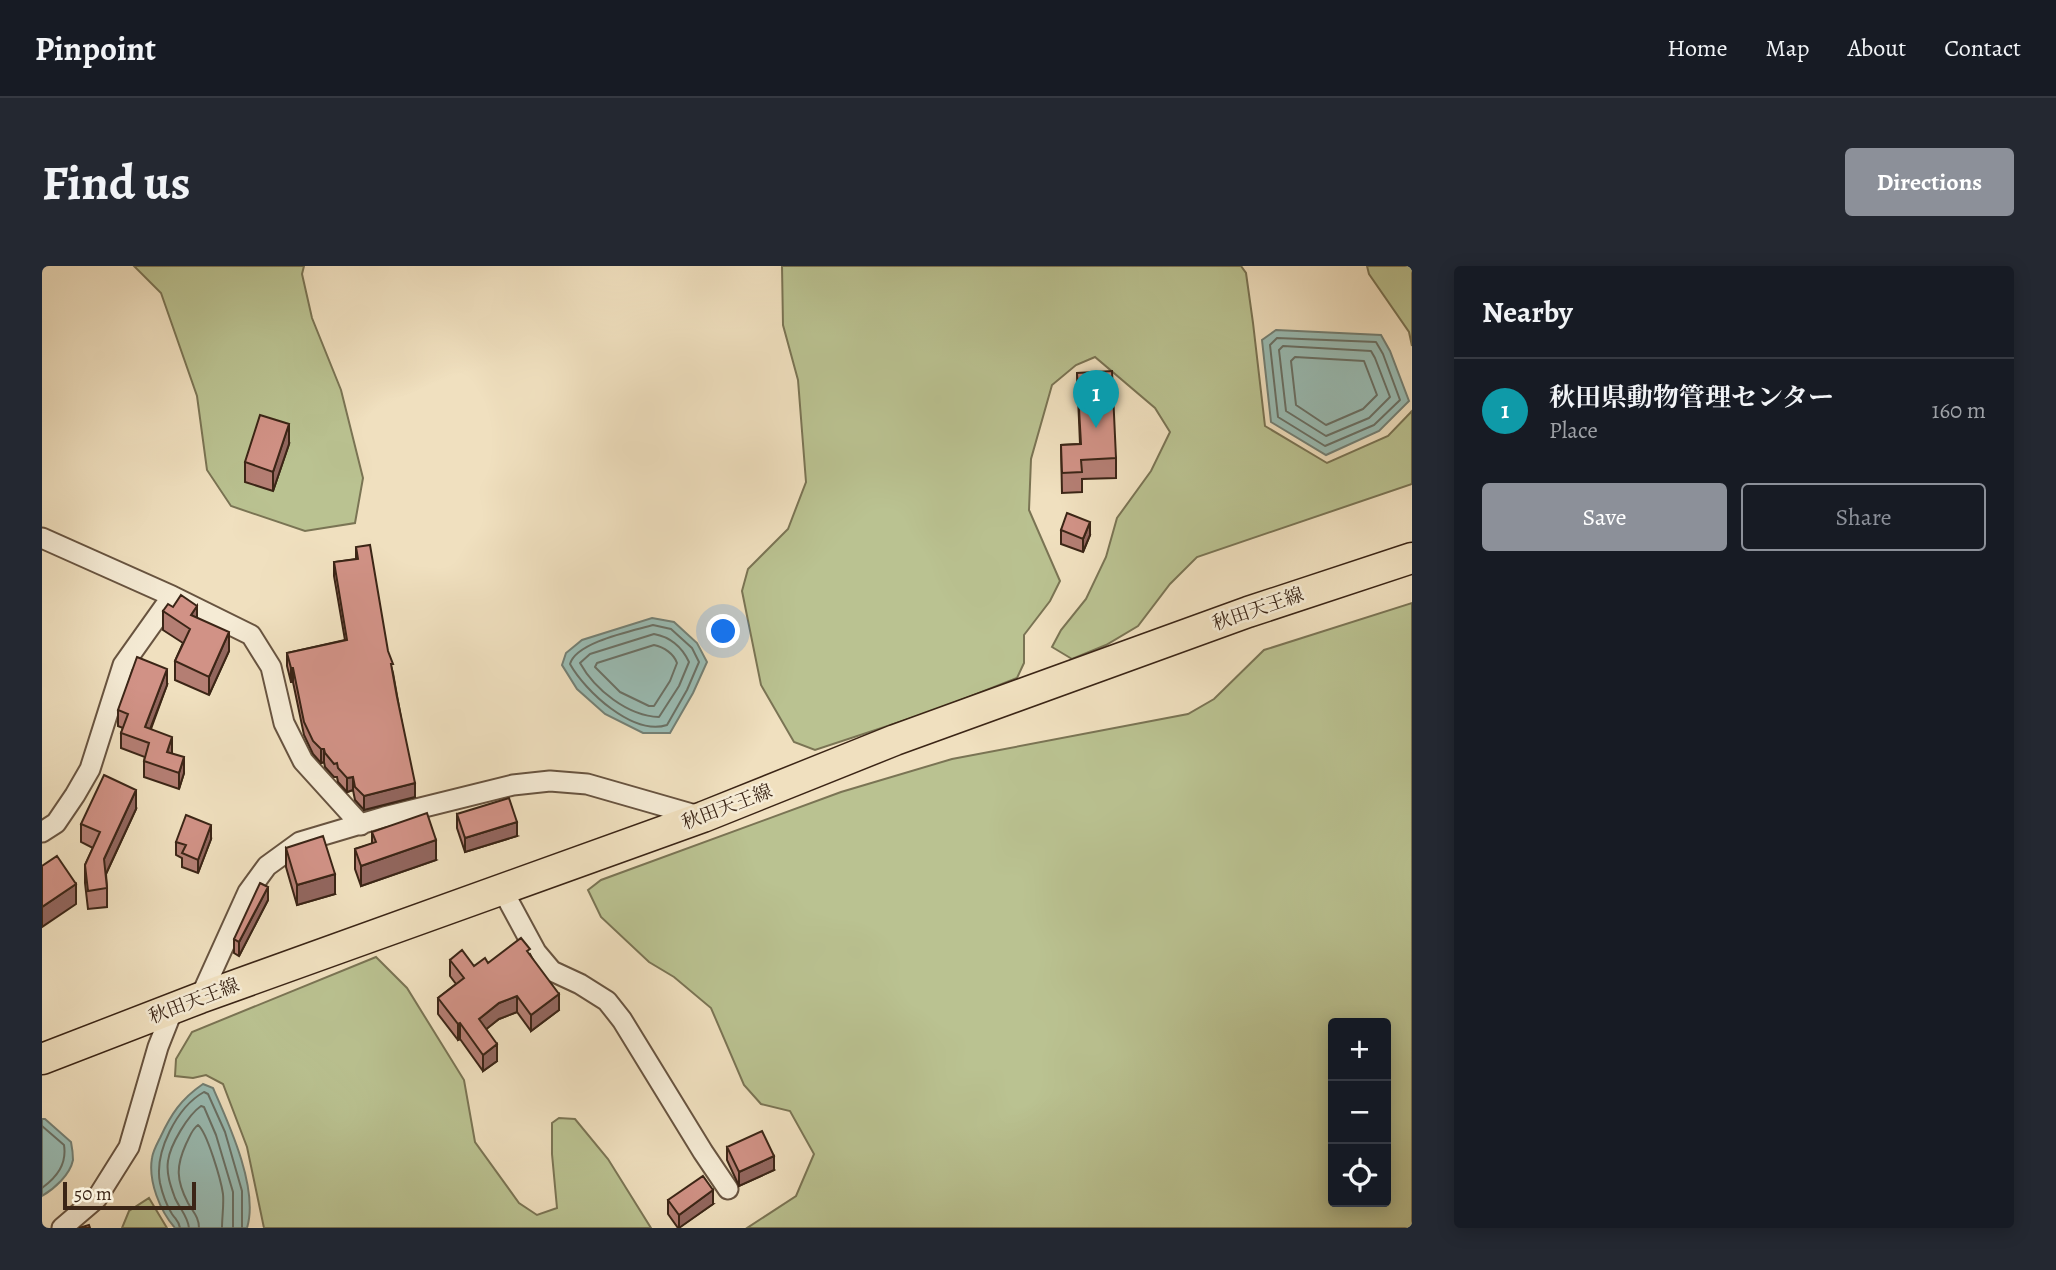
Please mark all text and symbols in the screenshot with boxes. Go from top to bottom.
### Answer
text: Pinpoint [35,26,156,71]
text: Home [1667,32,1728,64]
text: Map [1766,32,1810,64]
text: About [1848,32,1906,64]
text: Contact [1944,32,2021,64]
button: Directions [1845,148,2014,216]
text: Find us [42,149,190,216]
text: Nearby [1482,292,1573,332]
pin: 1 [1073,370,1119,428]
text: 秋田県動物管理センター [1549,380,1834,415]
text: 1 [1501,395,1509,426]
text: 160 m [1932,395,1986,426]
text: Place [1549,415,1598,446]
button: Save [1482,483,1727,551]
button: Share [1741,483,1986,551]
street label: 秋田天王線 [1209,581,1307,637]
your location [706,614,740,648]
street label: 秋田天王線 [678,778,776,836]
street label: 秋田天王線 [145,972,243,1030]
map controls [1328,1018,1391,1207]
button: + [1328,1018,1391,1081]
button: − [1328,1081,1391,1144]
button: locate [1328,1144,1391,1207]
scale bar [63,1179,196,1211]
text: 50 m [74,1181,112,1207]

